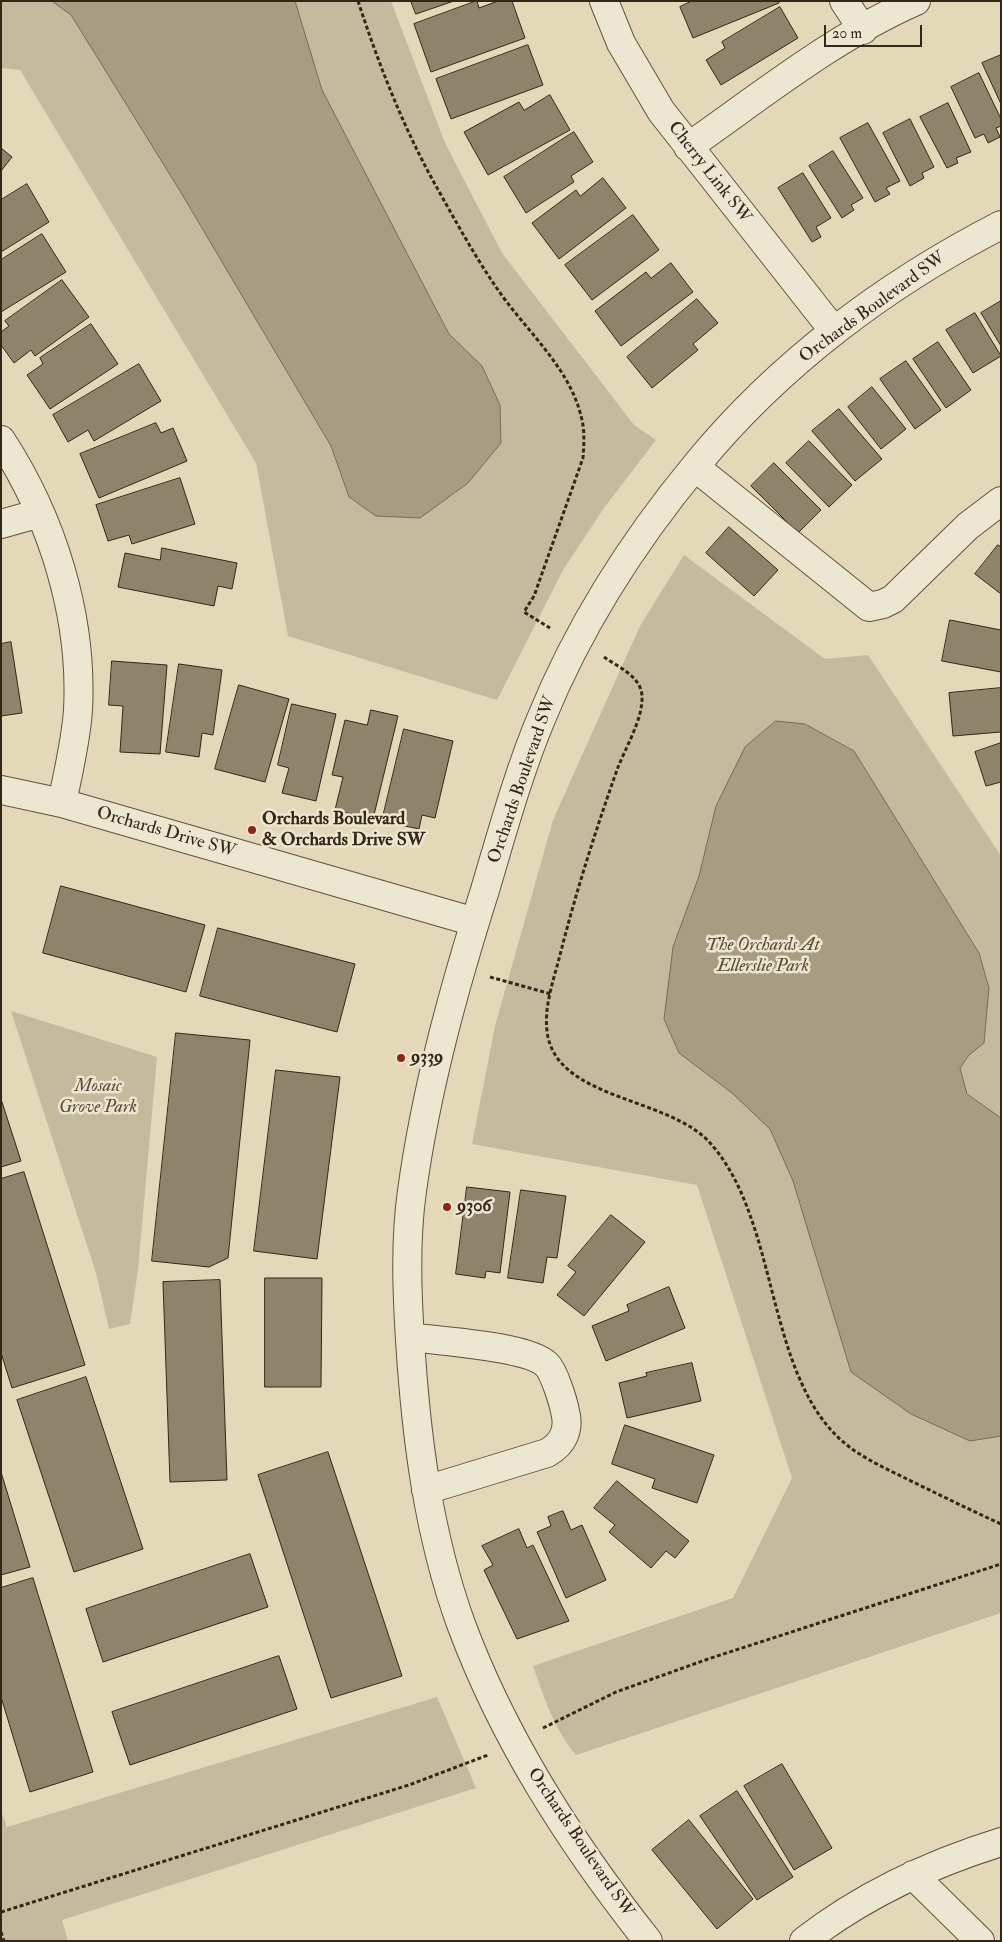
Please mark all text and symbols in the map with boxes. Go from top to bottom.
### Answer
scale bar [827,15,924,47]
text: 20 m [832,24,862,43]
street label: Cherry Link SW [663,118,755,228]
street label: Orchards Boulevard SW [796,248,950,368]
street label: Orchards Boulevard SW [484,694,562,866]
street label: Orchards Drive SW [94,803,238,863]
place label: Orchards Boulevard & Orchards Drive SW [262,809,425,852]
marker: Orchards Boulevard & Orchards Drive SW [246,824,258,836]
park label: The Orchards At Ellerslie Park [706,935,820,978]
place label: 9339 [411,1047,443,1069]
marker: 9339 [395,1052,407,1064]
park label: Mosaic Grove Park [59,1076,137,1118]
place label: 9306 [457,1196,491,1218]
marker: 9306 [441,1201,453,1213]
street label: Orchards Boulevard SW [522,1764,638,1922]

